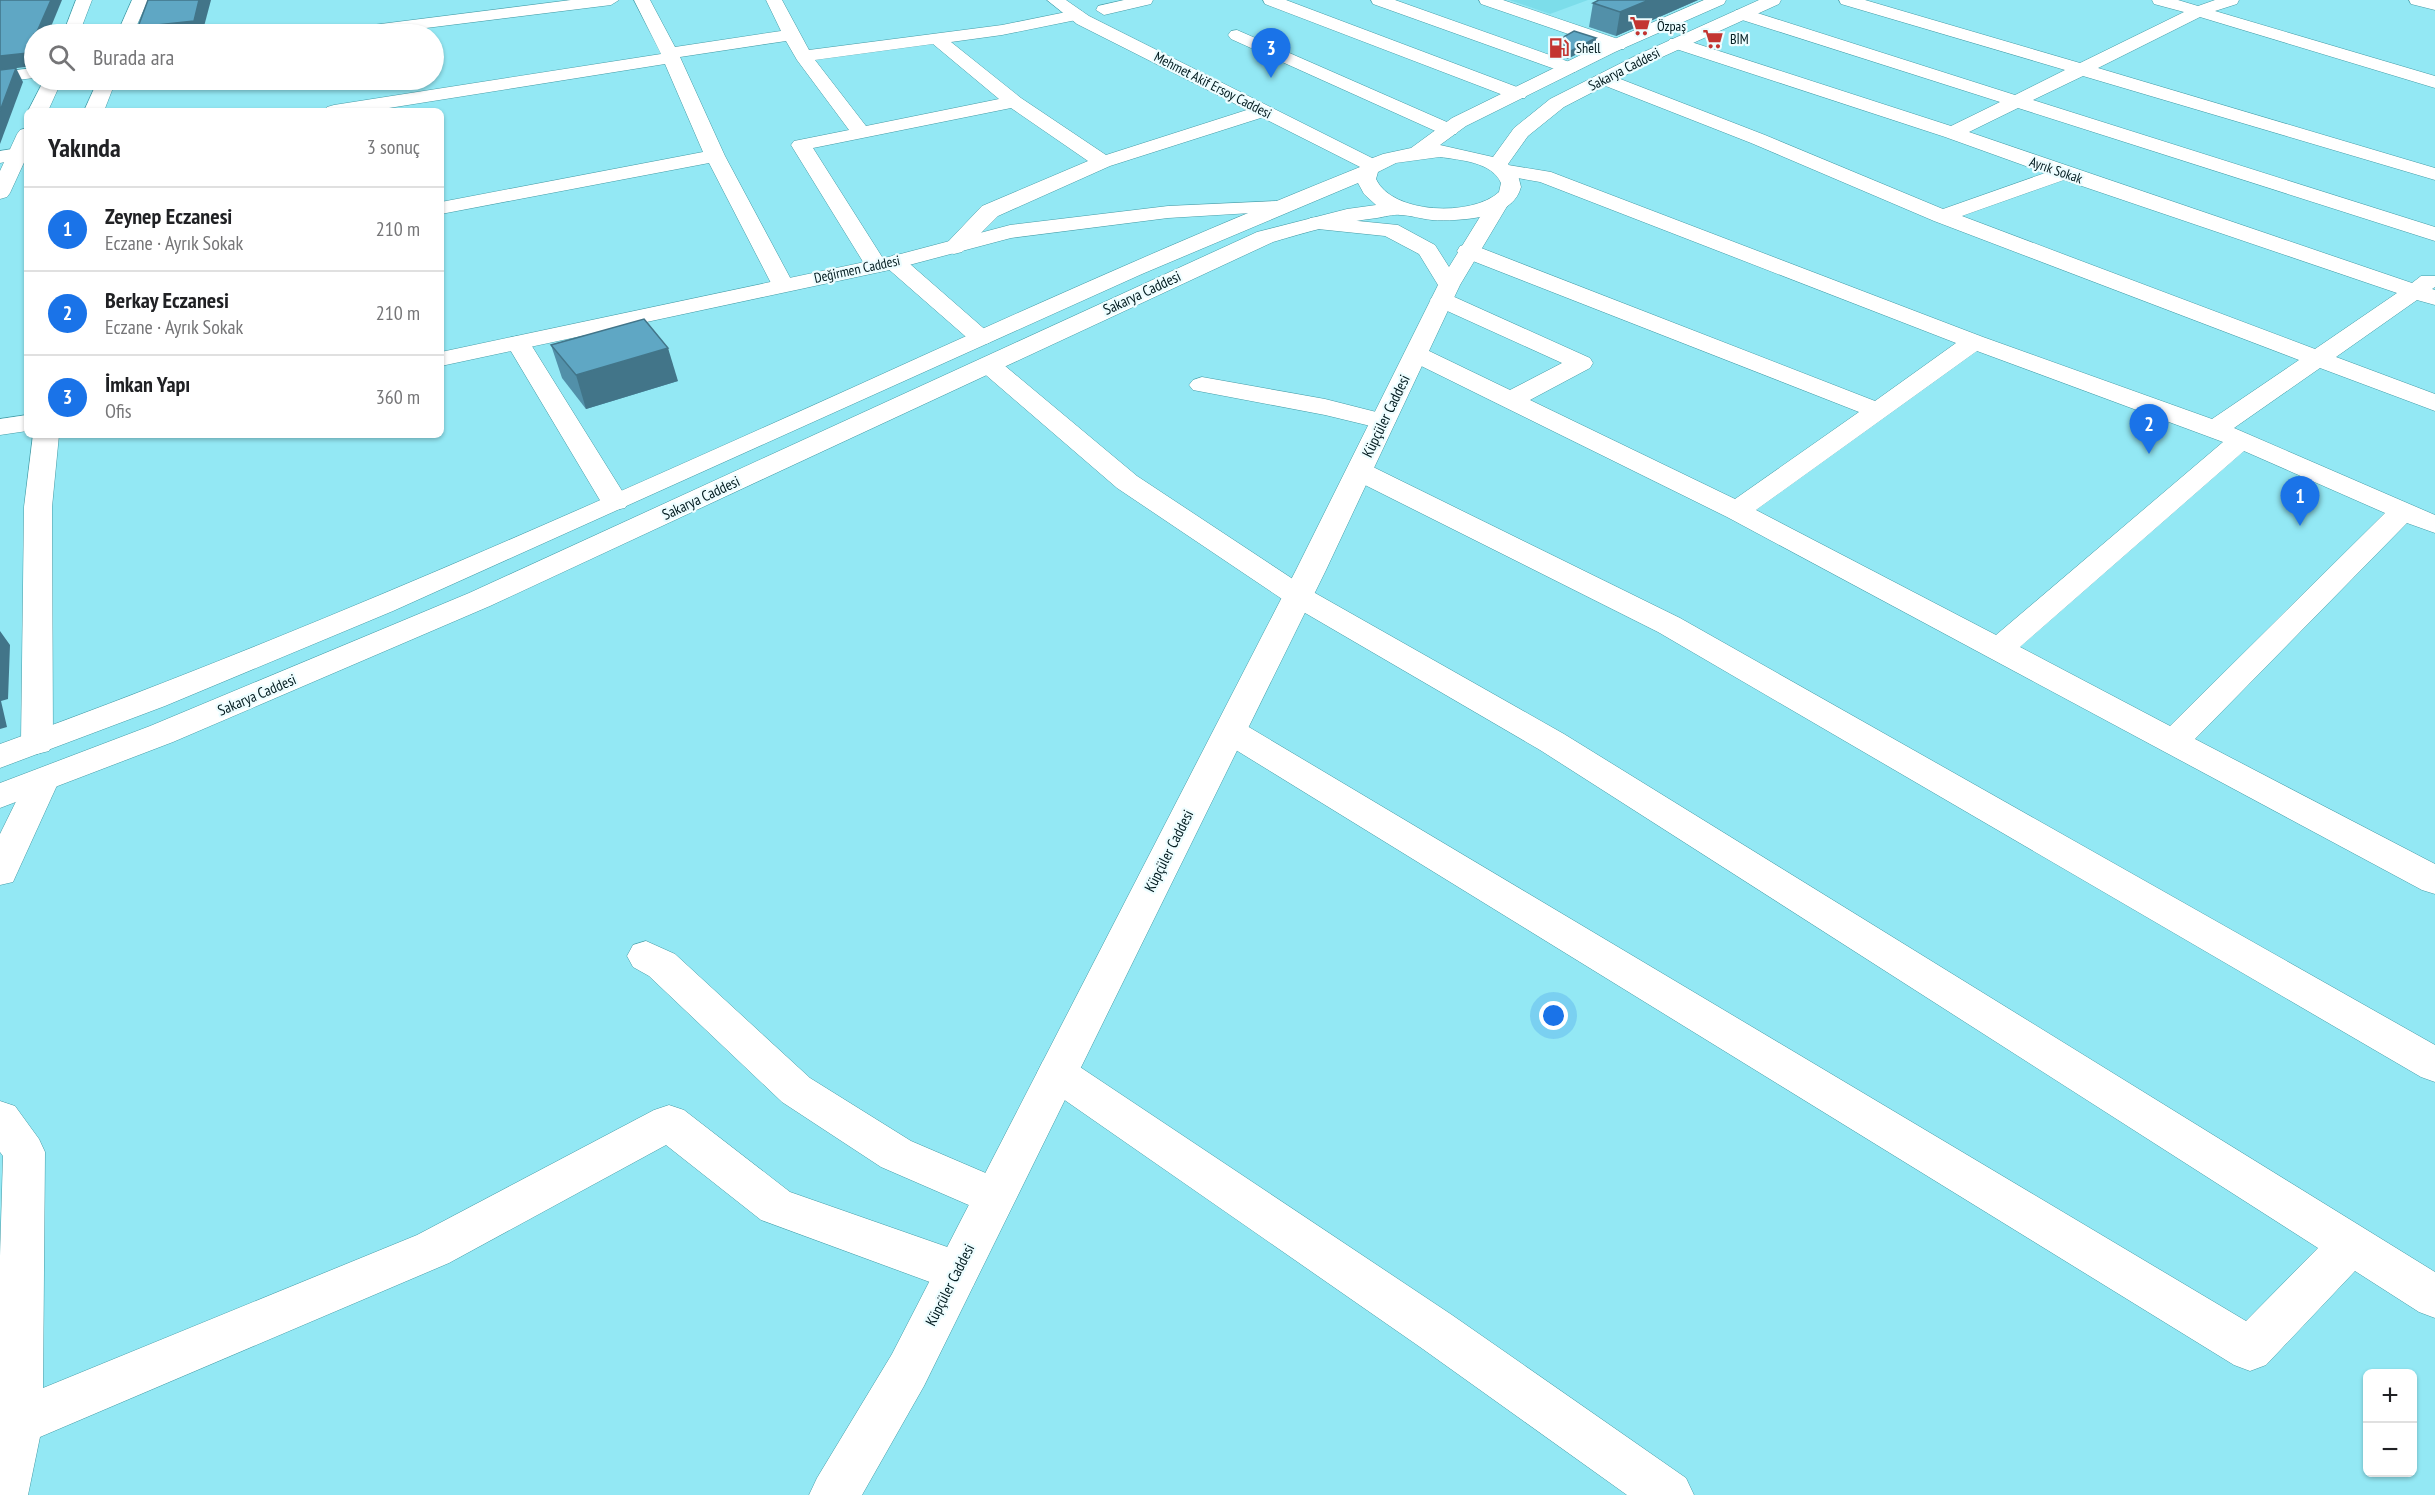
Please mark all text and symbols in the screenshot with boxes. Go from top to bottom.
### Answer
supermarket icon: Özpaş [1628,14,1652,38]
place label: Özpaş [1657,17,1686,35]
search box [24,24,444,90]
supermarket icon: BİM [1701,27,1725,51]
pin: 3 [1252,28,1290,78]
place label: BİM [1730,30,1749,48]
fuel station icon: Shell [1547,36,1571,60]
place label: Shell [1576,39,1601,57]
icon: search [45,41,78,74]
text: Burada ara [93,43,174,71]
street label: Sakarya Caddesi [1585,43,1663,95]
street label: Mehmet Akif Ersoy Caddesi [1151,48,1275,122]
text: Yakında [48,131,121,164]
text: 3 sonuç [367,134,420,160]
street label: Ayrık Sokak [2027,153,2085,188]
text: Zeynep Eczanesi [105,202,232,230]
text: 1 [63,216,72,242]
text: 210 m [376,216,420,242]
text: Eczane · Ayrık Sokak [105,230,243,256]
street label: Değirmen Caddesi [812,251,902,287]
street label: Sakarya Caddesi [1100,266,1184,319]
text: Berkay Eczanesi [105,286,229,314]
text: 2 [63,300,72,326]
text: 210 m [376,300,420,326]
text: Eczane · Ayrık Sokak [105,314,243,340]
text: İmkan Yapı [105,370,190,398]
street label: Küpçüler Caddesi [1357,371,1414,460]
text: 3 [63,384,72,410]
text: 360 m [376,384,420,410]
text: Ofis [105,398,131,424]
pin: 2 [2130,404,2168,454]
street label: Sakarya Caddesi [659,471,743,524]
pin: 1 [2280,476,2320,526]
street label: Sakarya Caddesi [215,670,299,720]
street label: Küpçüler Caddesi [1140,807,1197,895]
your location [1539,1001,1568,1030]
street label: Küpçüler Caddesi [921,1241,978,1329]
map controls [2363,1369,2417,1477]
button: + [2363,1369,2417,1423]
button: − [2363,1423,2417,1477]

